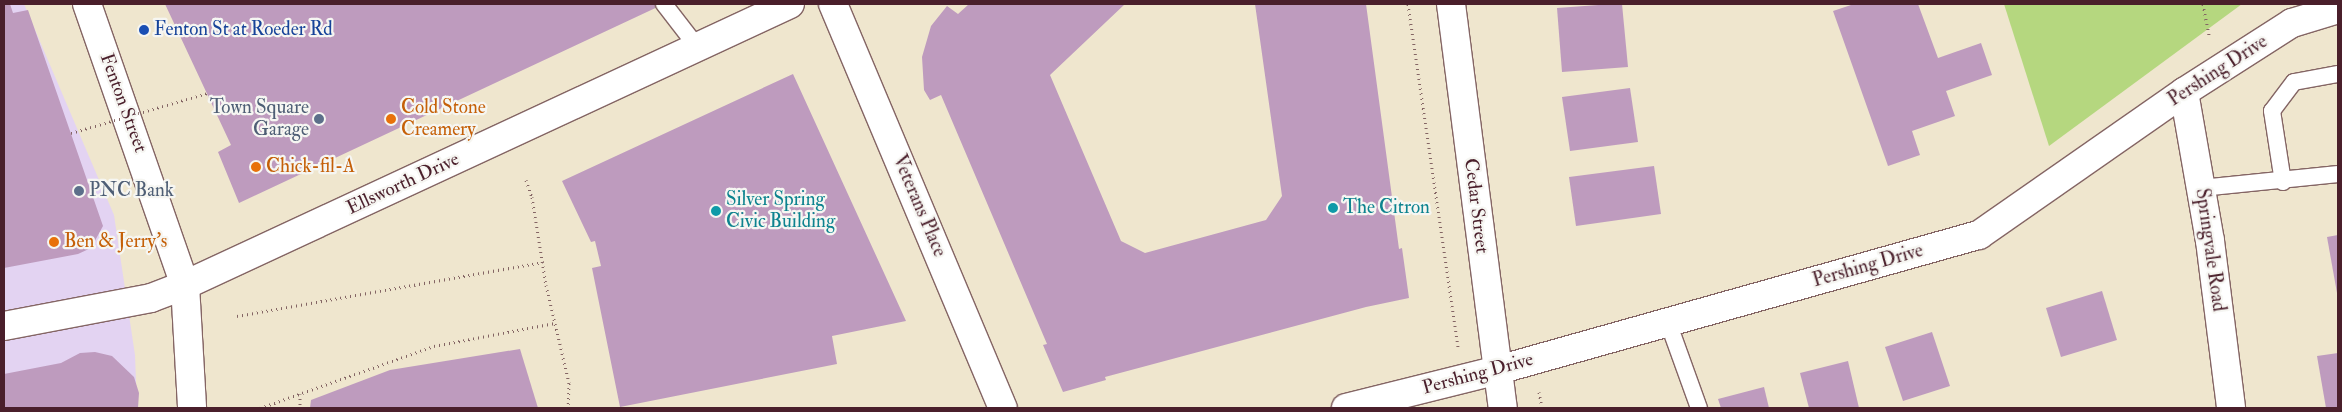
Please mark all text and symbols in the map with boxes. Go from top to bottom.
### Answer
place label: Fenton St at Roeder Rd [154,19,332,41]
marker: Fenton St at Roeder Rd [138,24,150,36]
street label: Pershing Drive [2164,30,2272,112]
street label: Fenton Street [95,50,151,156]
place label: Town Square Garage [210,97,309,141]
place label: Cold Stone Creamery [401,97,486,141]
marker: Town Square Garage [313,113,325,125]
marker: Cold Stone Creamery [385,113,397,125]
street label: Ellsworth Drive [343,148,463,220]
street label: Veterans Place [887,152,951,260]
place label: Chick-fil-A [266,156,355,178]
street label: Cedar Street [1459,157,1493,255]
marker: Chick-fil-A [250,161,262,173]
place label: PNC Bank [89,180,174,202]
marker: PNC Bank [73,185,85,197]
street label: Springvale Road [2190,187,2230,313]
place label: Silver Spring Civic Building [726,189,835,233]
place label: The Citron [1343,197,1430,219]
marker: The Citron [1327,202,1339,214]
marker: Silver Spring Civic Building [710,205,722,217]
place label: Ben & Jerry's [64,231,167,253]
marker: Ben & Jerry's [48,236,60,248]
street label: Pershing Drive [1810,239,1926,293]
street label: Pershing Drive [1420,348,1536,400]

